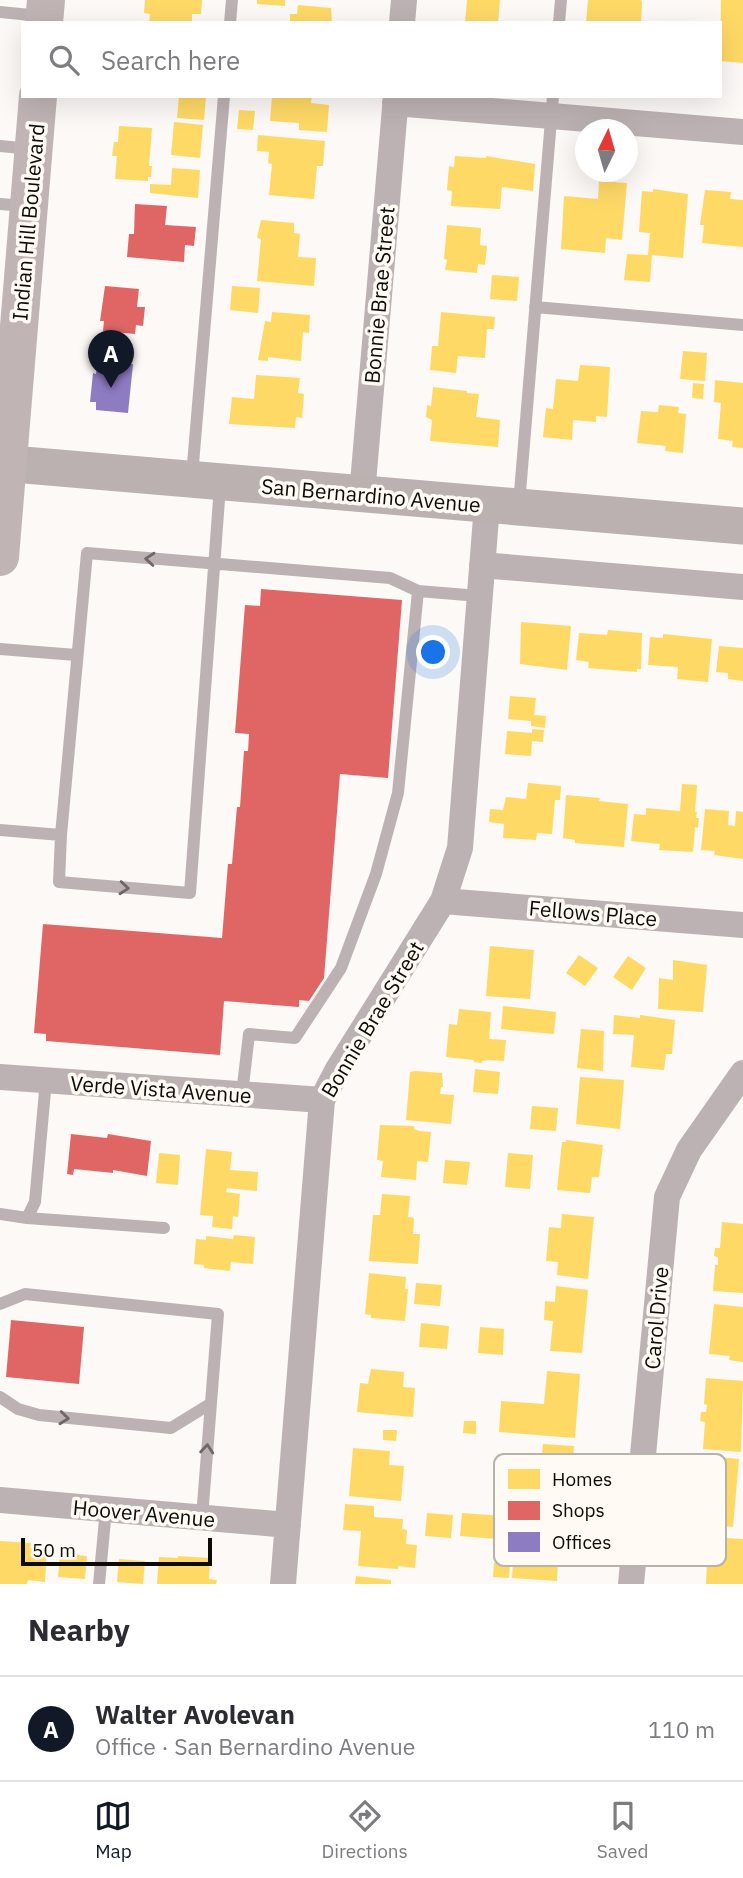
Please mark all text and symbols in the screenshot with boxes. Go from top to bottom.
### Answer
search box [21,21,722,98]
icon: search [45,41,83,79]
text: Search here [101,43,240,77]
north arrow [575,119,638,182]
street label: Indian Hill Boulevard [5,122,51,322]
street label: Bonnie Brae Street [357,205,401,385]
pin: A [88,330,134,388]
street label: San Bernardino Avenue [260,471,482,519]
one-way arrow [145,552,156,567]
your location [416,635,450,669]
one-way arrow [119,880,130,895]
street label: Fellows Place [528,893,658,933]
street label: Bonnie Brae Street [314,936,430,1102]
street label: Verde Vista Avenue [69,1069,253,1109]
street label: Carol Drive [638,1265,674,1371]
one-way arrow [58,1410,69,1425]
one-way arrow [199,1443,214,1454]
legend [494,1454,726,1566]
text: Homes [552,1467,612,1491]
street label: Hoover Avenue [72,1493,216,1533]
text: Shops [552,1498,605,1522]
text: Offices [552,1530,612,1554]
scale bar [21,1535,212,1567]
text: 50 m [32,1538,76,1562]
text: Nearby [28,1610,130,1649]
text: Walter Avolevan [95,1697,295,1731]
text: A [43,1714,59,1744]
text: 110 m [648,1714,715,1744]
text: Office · San Bernardino Avenue [95,1731,415,1761]
tab: Map [94,1797,132,1863]
tab: Directions [321,1797,408,1863]
tab: Saved [597,1797,649,1863]

